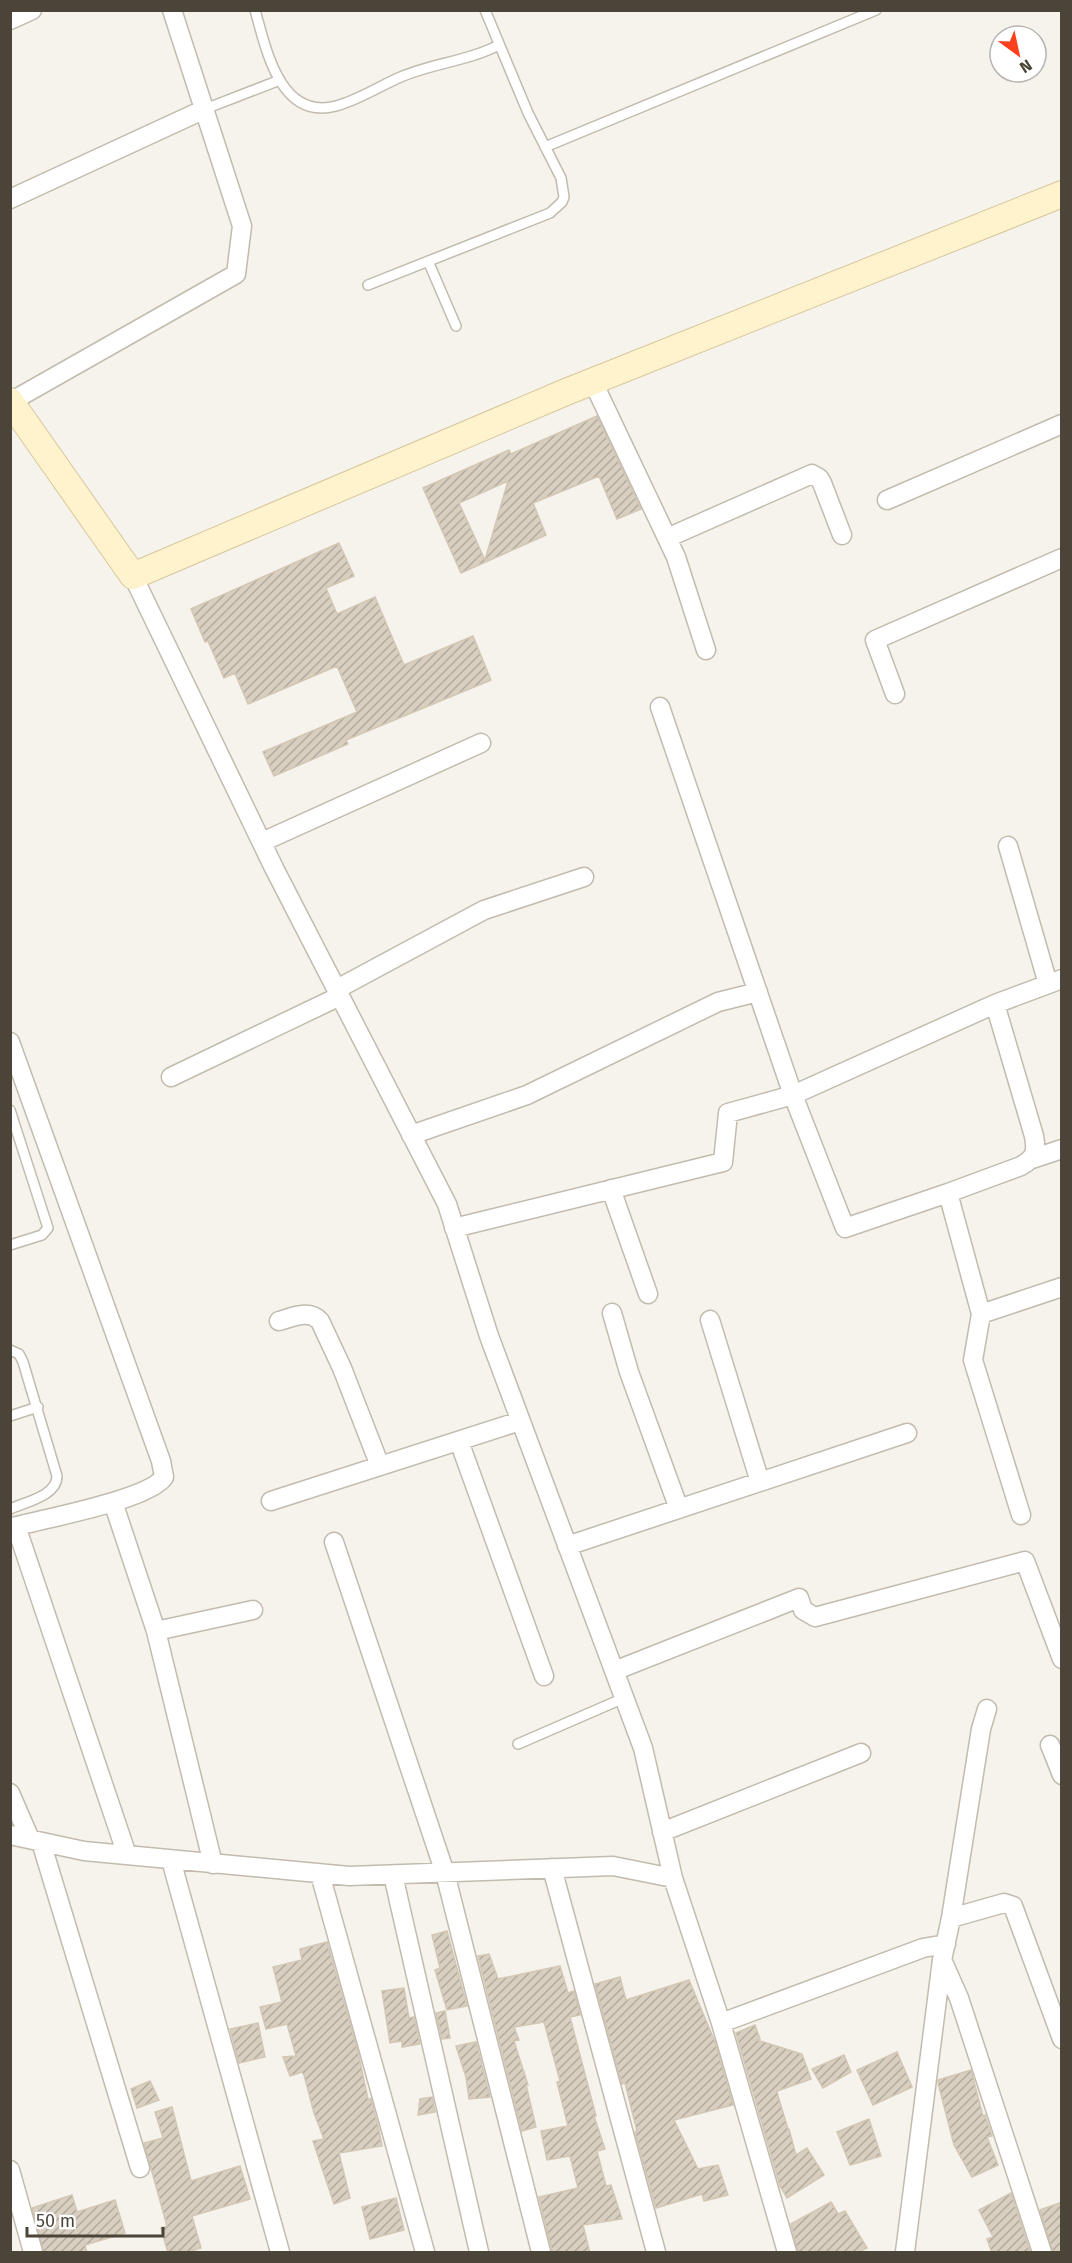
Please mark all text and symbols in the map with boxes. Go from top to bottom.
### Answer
north arrow [988,24,1048,84]
text: N [1016,55,1036,77]
scale bar [27,2200,164,2238]
text: 50 m [36,2210,75,2232]

